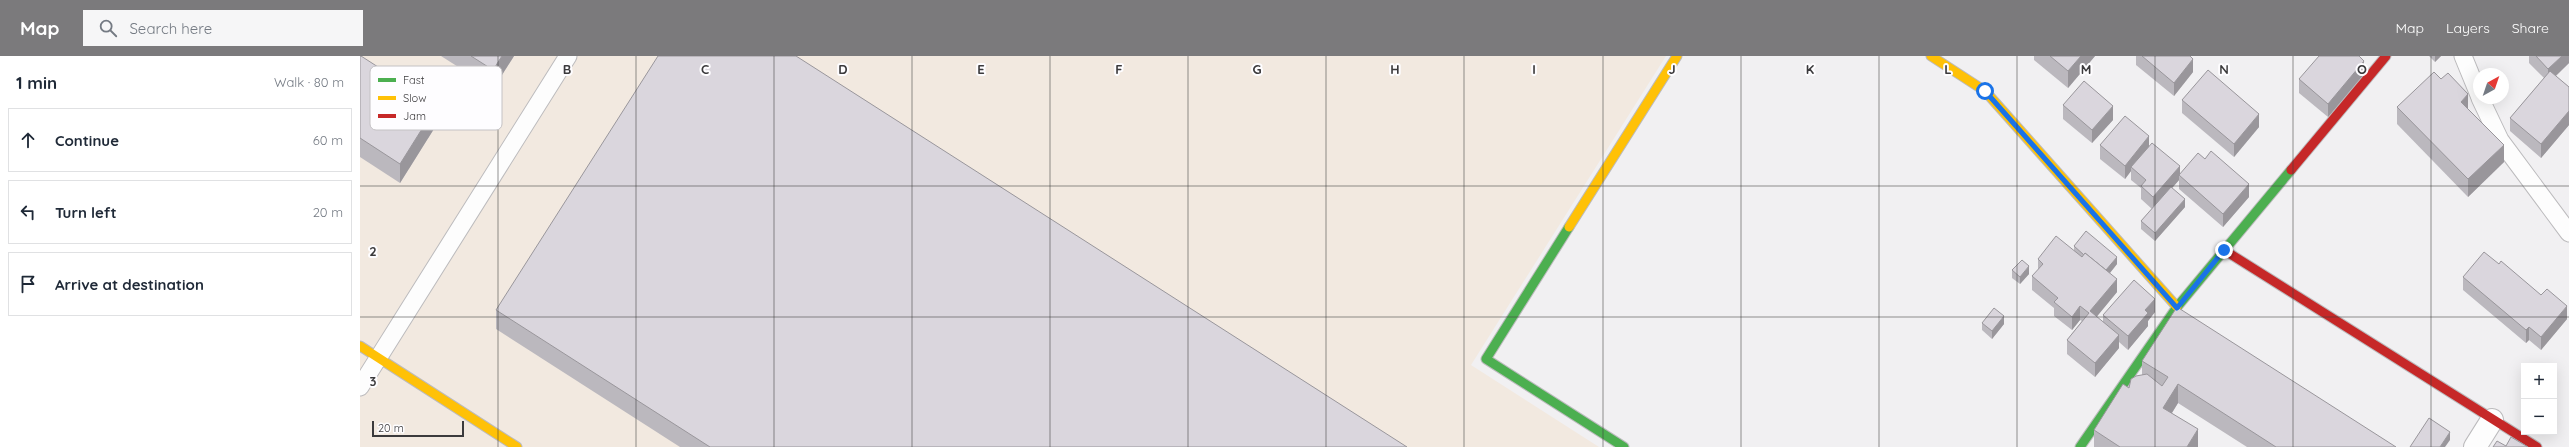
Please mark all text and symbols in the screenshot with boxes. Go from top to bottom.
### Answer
search box [83,10,363,46]
text: Map [20,16,59,40]
icon: search [97,17,119,39]
text: Search here [129,19,212,38]
text: Map [2395,19,2424,37]
text: Layers [2446,19,2490,37]
text: Share [2512,19,2549,37]
text: B [563,61,571,77]
text: C [701,61,709,77]
text: D [838,61,848,77]
text: E [977,61,985,77]
text: F [1115,61,1123,77]
text: G [1252,61,1262,77]
text: H [1390,61,1400,77]
text: I [1532,61,1536,77]
text: J [1668,61,1676,77]
text: K [1806,61,1815,77]
text: L [1944,61,1952,77]
text: M [2081,61,2091,77]
text: N [2219,61,2229,77]
text: O [2357,61,2367,77]
legend [370,66,502,130]
north arrow [2473,68,2509,104]
text: 1 min [16,72,57,93]
text: Fast [403,73,425,87]
text: Walk · 80 m [274,74,344,90]
route start [1976,82,1994,100]
text: Slow [403,91,427,105]
text: Jam [403,109,426,123]
icon: ahead [17,129,39,151]
text: Continue [55,131,119,150]
text: 60 m [313,132,343,148]
icon: left [17,201,39,223]
text: Turn left [55,203,117,222]
text: 20 m [313,204,343,220]
route end [2215,241,2233,259]
text: 2 [369,243,377,259]
icon: arrive [17,273,39,295]
text: Arrive at destination [55,275,204,294]
map controls [2521,363,2557,435]
button: + [2521,363,2557,399]
text: 3 [370,373,377,389]
button: − [2521,399,2557,435]
scale bar [372,419,464,438]
text: 20 m [378,421,404,435]

